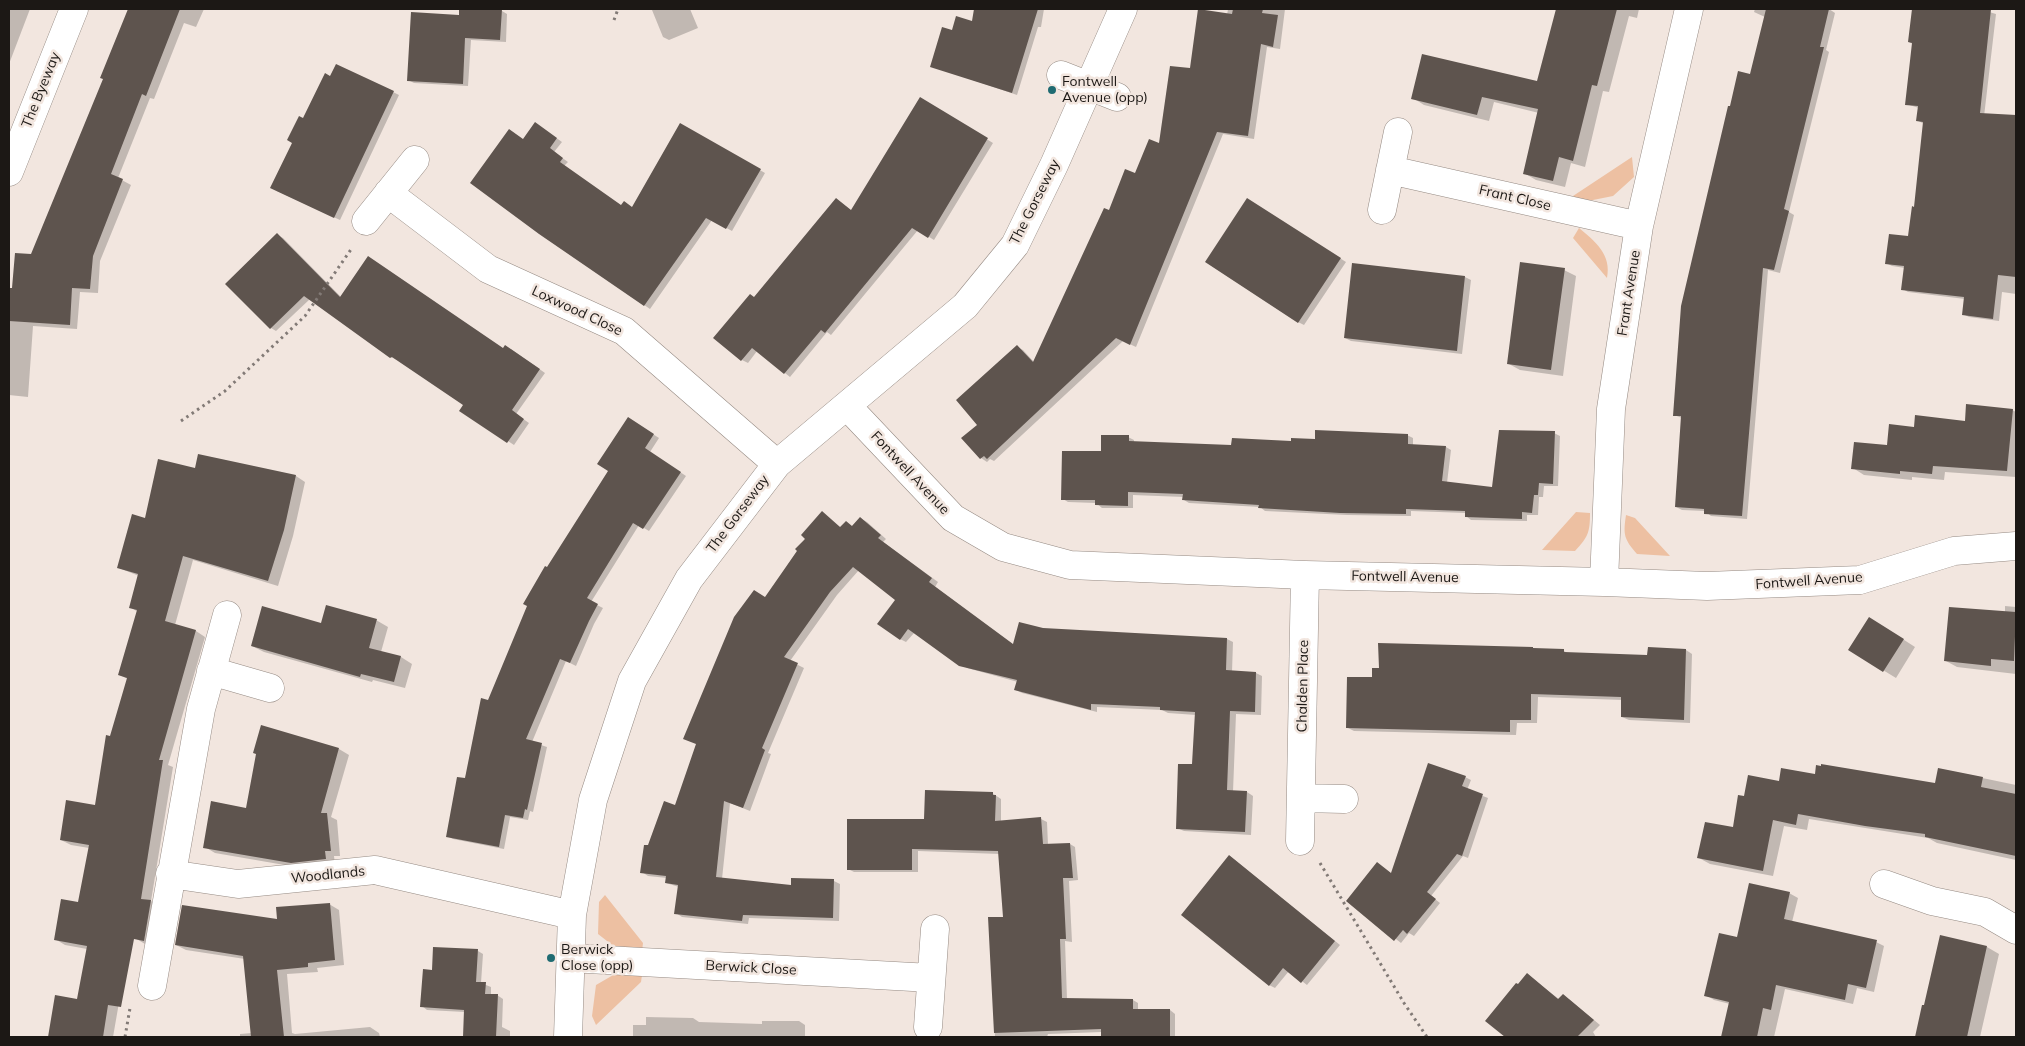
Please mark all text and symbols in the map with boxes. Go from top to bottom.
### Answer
street label: The Byeway [18,50,64,130]
place label: Fontwell Avenue (opp) [1062,74,1148,106]
marker: Fontwell Avenue (opp) [1046,84,1058,96]
street label: The Gorseway [1006,157,1064,247]
street label: Frant Close [1477,182,1553,214]
street label: Frant Avenue [1614,249,1644,337]
street label: Loxwood Close [529,283,625,339]
street label: Fontwell Avenue [867,428,953,518]
street label: The Gorseway [703,472,773,556]
street label: Fontwell Avenue [1351,568,1459,586]
street label: Fontwell Avenue [1755,569,1863,593]
street label: Chalden Place [1294,640,1312,732]
street label: Woodlands [290,863,366,887]
place label: Berwick Close (opp) [561,942,634,974]
marker: Berwick Close (opp) [545,952,557,964]
street label: Berwick Close [705,957,797,979]

